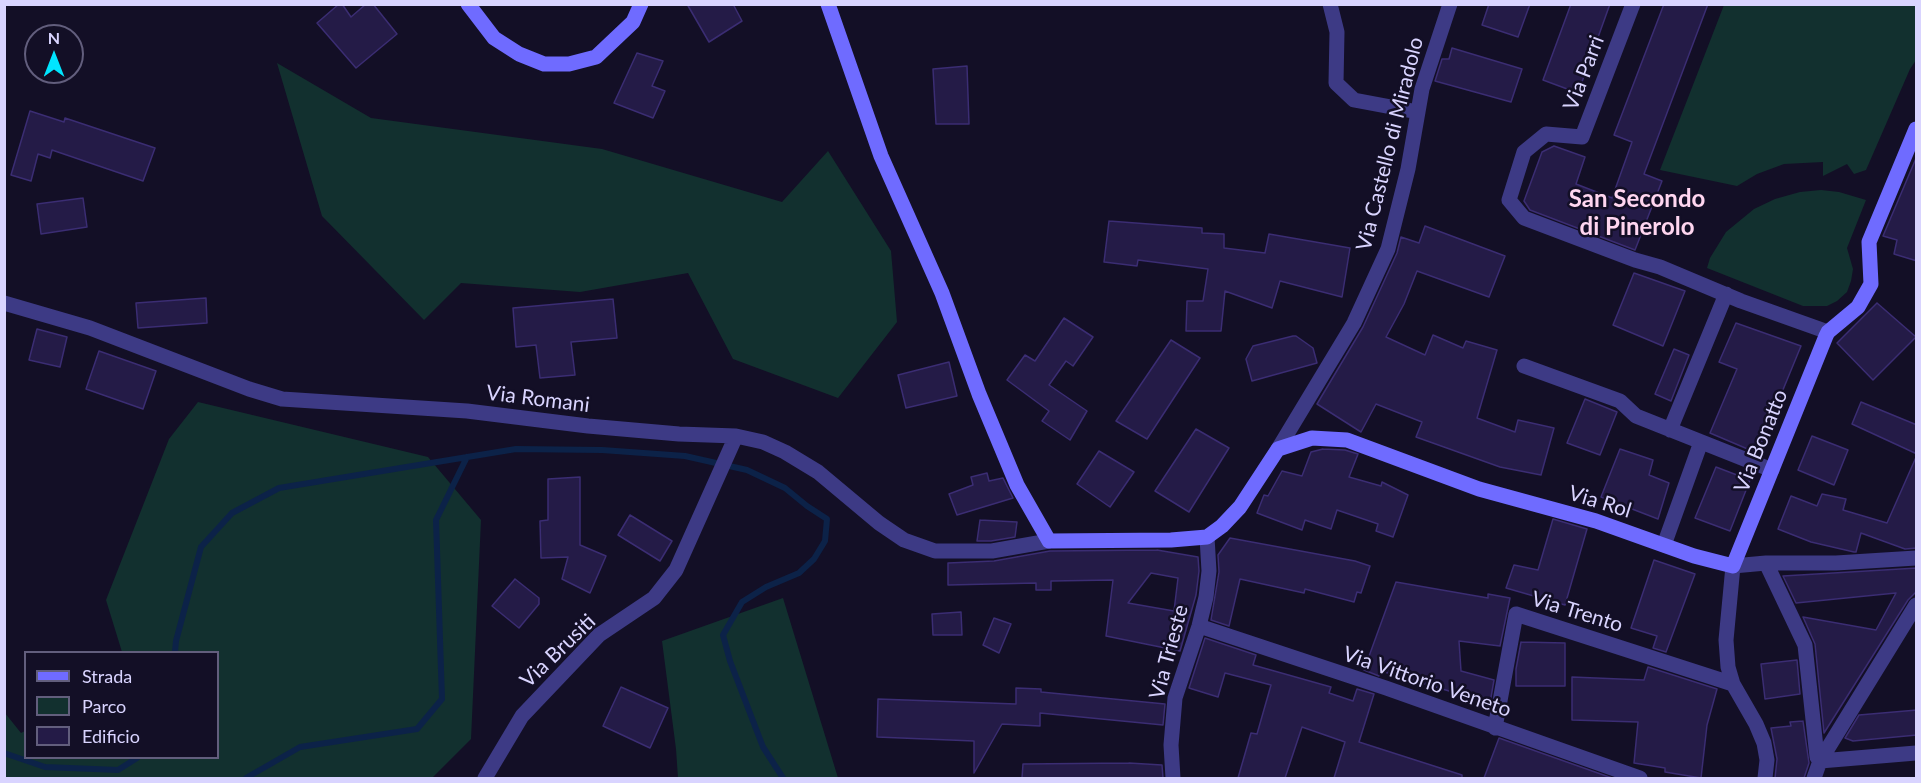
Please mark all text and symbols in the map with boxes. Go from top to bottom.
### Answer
north arrow [24,24,84,84]
text: N [48,28,60,47]
street label: Via Parri [1558,32,1610,114]
street label: Via Castello di Miradolo [1351,35,1429,253]
district label: San Secondo di Pinerolo [1569,185,1705,241]
street label: Via Romani [485,380,591,418]
street label: Via Bonatto [1729,386,1793,496]
street label: Via Rol [1566,481,1634,523]
street label: Via Trento [1528,586,1626,638]
street label: Via Trieste [1144,602,1194,702]
street label: Via Brusiti [515,609,601,693]
street label: Via Vittorio Veneto [1340,641,1514,723]
legend [24,651,219,759]
text: Strada [82,665,132,687]
text: Parco [82,695,126,717]
text: Edificio [82,725,140,747]

